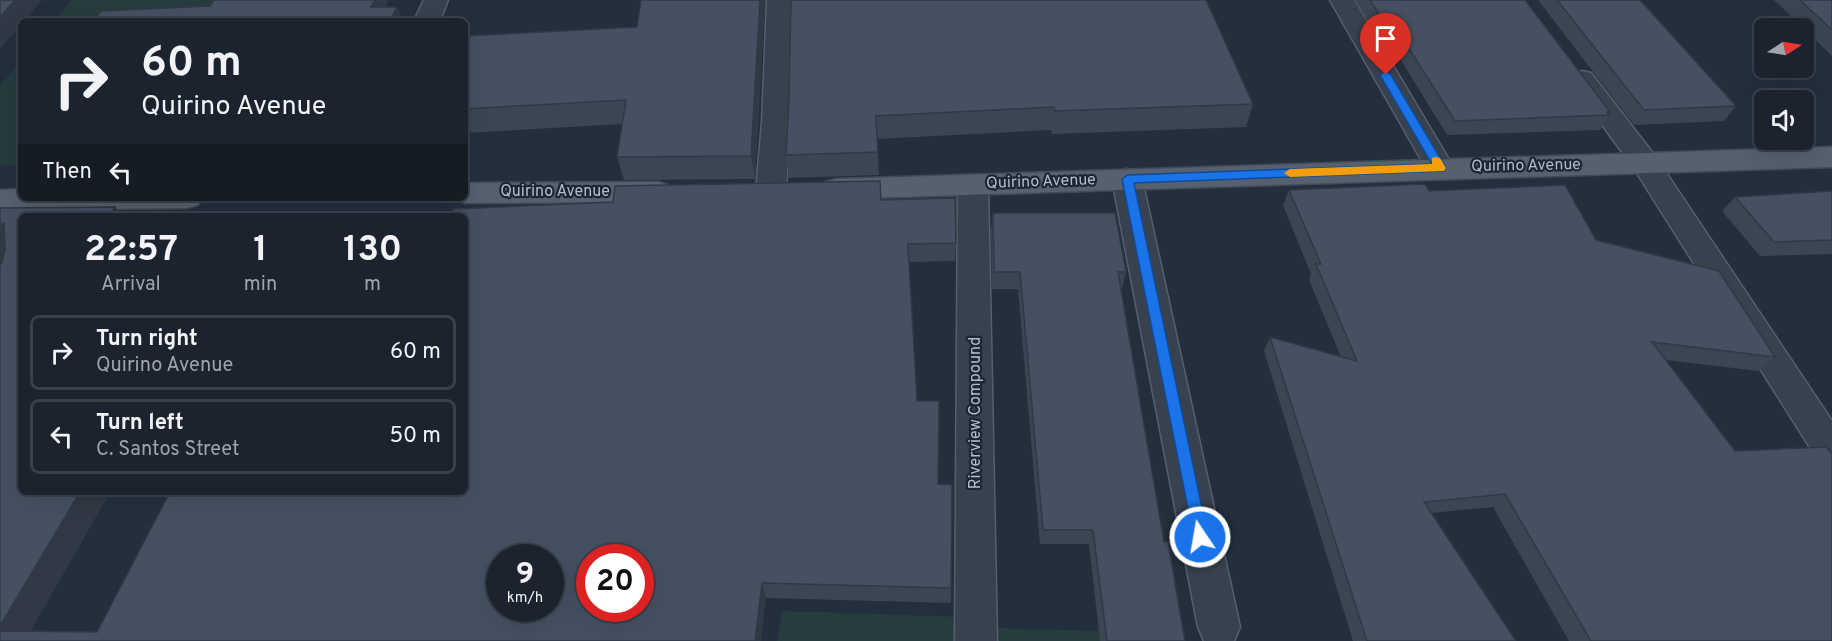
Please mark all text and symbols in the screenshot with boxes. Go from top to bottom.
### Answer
pin [1360,13,1411,75]
north arrow [1754,18,1814,78]
map controls [1754,18,1814,150]
icon: arrive [1369,22,1402,55]
text: 60 m [141,38,242,91]
icon: right [42,42,120,120]
text: Quirino Avenue [141,90,326,124]
button: sound [1754,90,1814,150]
street label: Quirino Avenue [1471,155,1581,177]
icon: left [104,156,137,189]
text: Then [42,159,92,186]
street label: Quirino Avenue [986,170,1096,194]
street label: Quirino Avenue [500,182,610,202]
text: 22:57 [84,228,178,274]
text: 1 [253,228,268,274]
text: 130 [343,228,402,274]
text: Arrival [101,272,161,298]
text: min [244,272,277,298]
text: m [364,272,381,298]
text: Turn right [96,326,198,353]
icon: right [45,336,78,369]
street label: Riverview Compound [966,337,986,489]
text: 60 m [390,339,441,366]
text: Quirino Avenue [96,353,233,379]
text: Turn left [96,410,184,437]
icon: left [45,420,78,453]
text: 50 m [389,423,441,450]
text: C. Santos Street [96,437,239,463]
position arrow [1168,505,1232,569]
speed limit sign: 20 [576,544,654,622]
text: 9 [516,557,534,594]
text: km/h [507,589,543,608]

